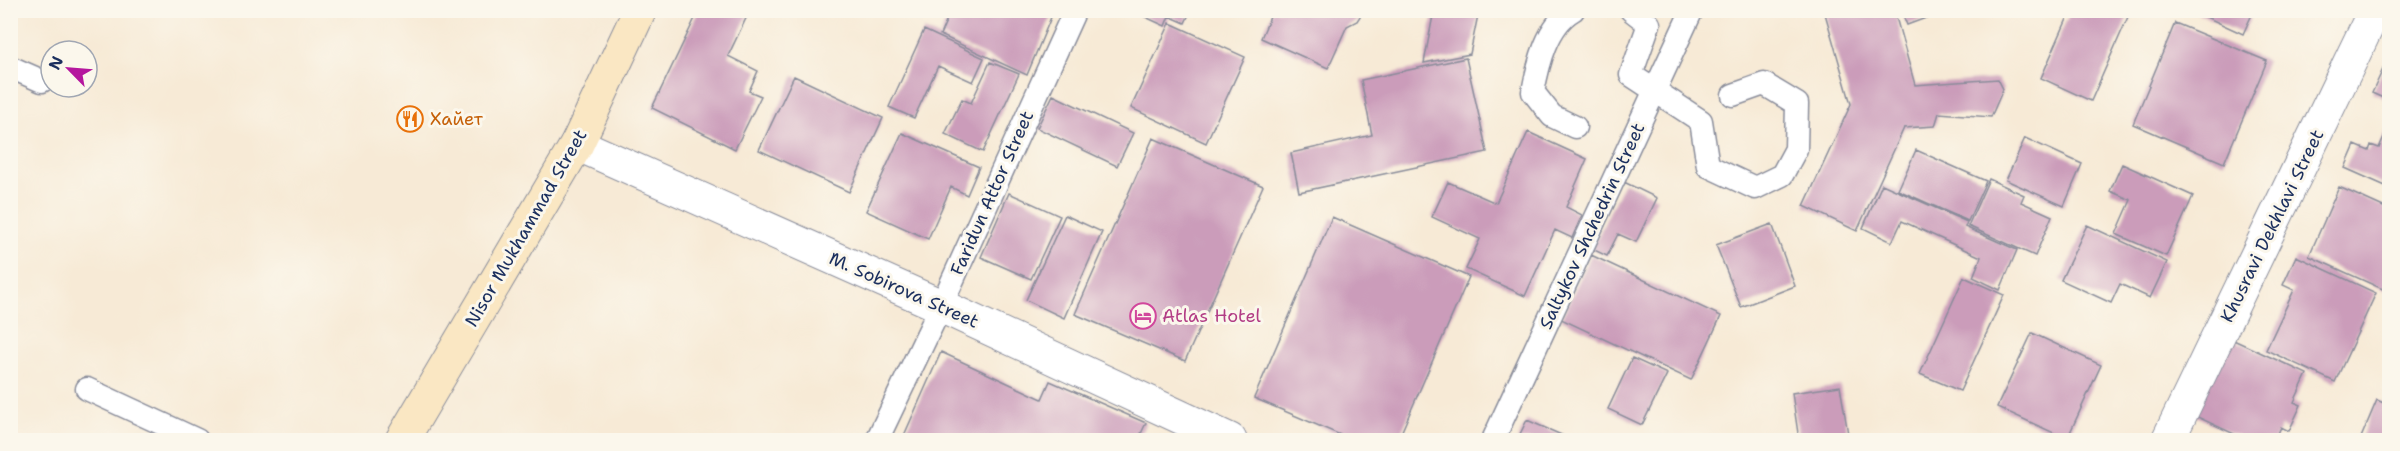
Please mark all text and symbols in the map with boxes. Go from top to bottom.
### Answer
north arrow [39,39,99,99]
text: N [44,53,68,73]
restaurant icon: Хайет [395,104,425,134]
place label: Хайет [430,107,484,131]
street label: Faridun Attor Street [945,107,1039,279]
street label: Saltykov Shchedrin Street [1534,119,1650,333]
street label: Nisor Mukhammad Street [460,125,593,331]
street label: Khusravi Dekhlavi Street [2215,125,2329,326]
street label: M. Sobirova Street [825,246,983,334]
hotel icon: Atlas Hotel [1128,301,1158,331]
place label: Atlas Hotel [1162,304,1261,328]

